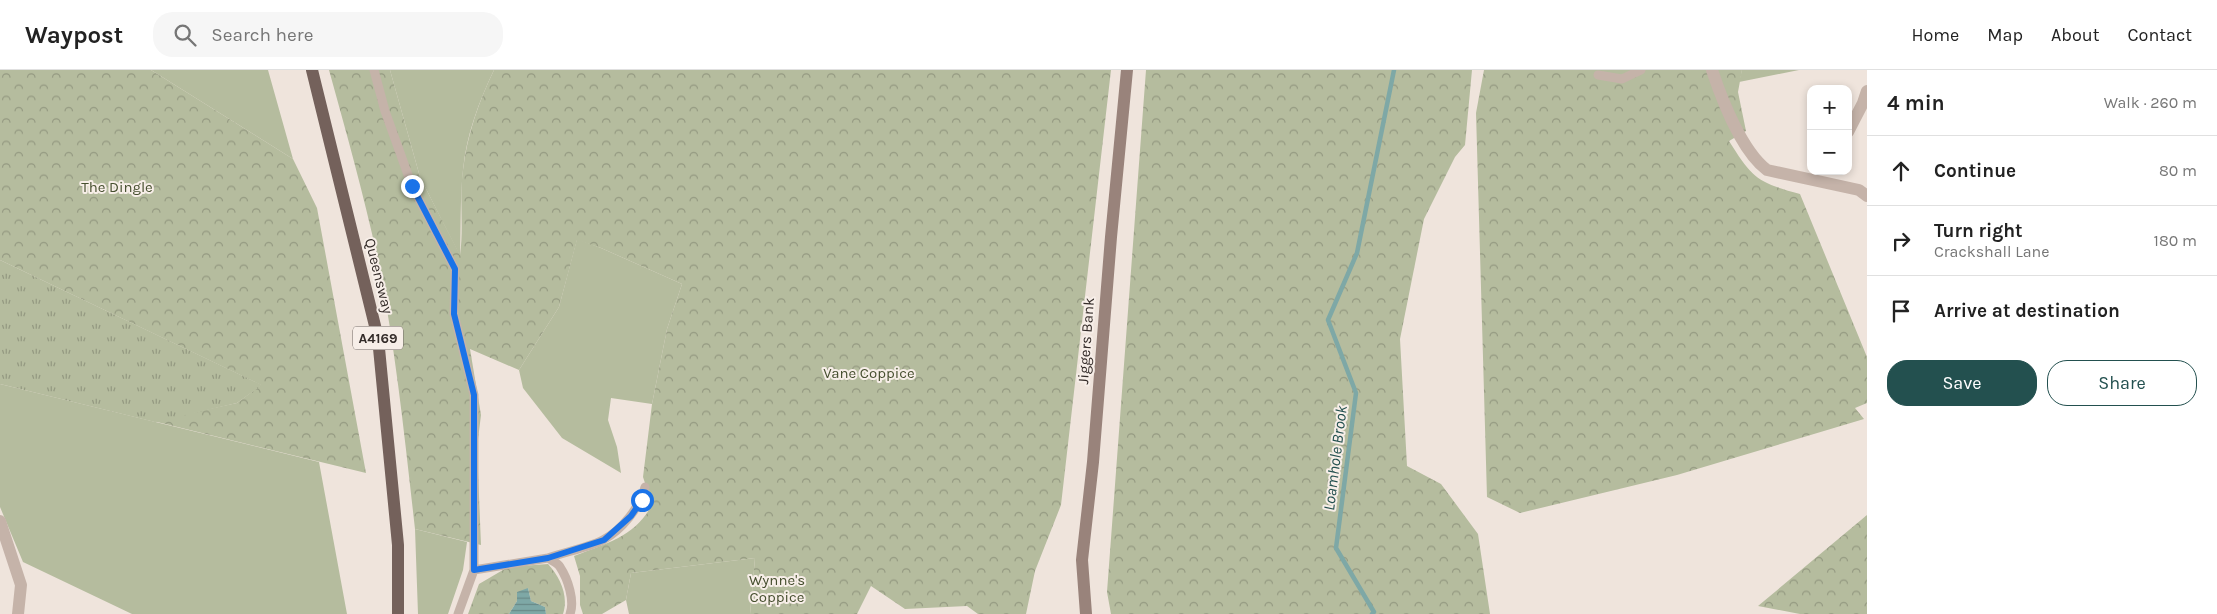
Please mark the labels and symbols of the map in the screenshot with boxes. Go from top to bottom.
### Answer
route end [401,175,424,198]
park label: The Dingle [81,178,153,196]
street label: Queensway [361,236,397,316]
street label: Jiggers Bank [1074,297,1098,385]
road number: A4169 [353,326,403,350]
park label: Vane Coppice [823,364,915,382]
water label: Loamhole Brook [1319,403,1351,512]
route start [631,489,654,512]
park label: Wynne's Coppice [749,571,805,606]

